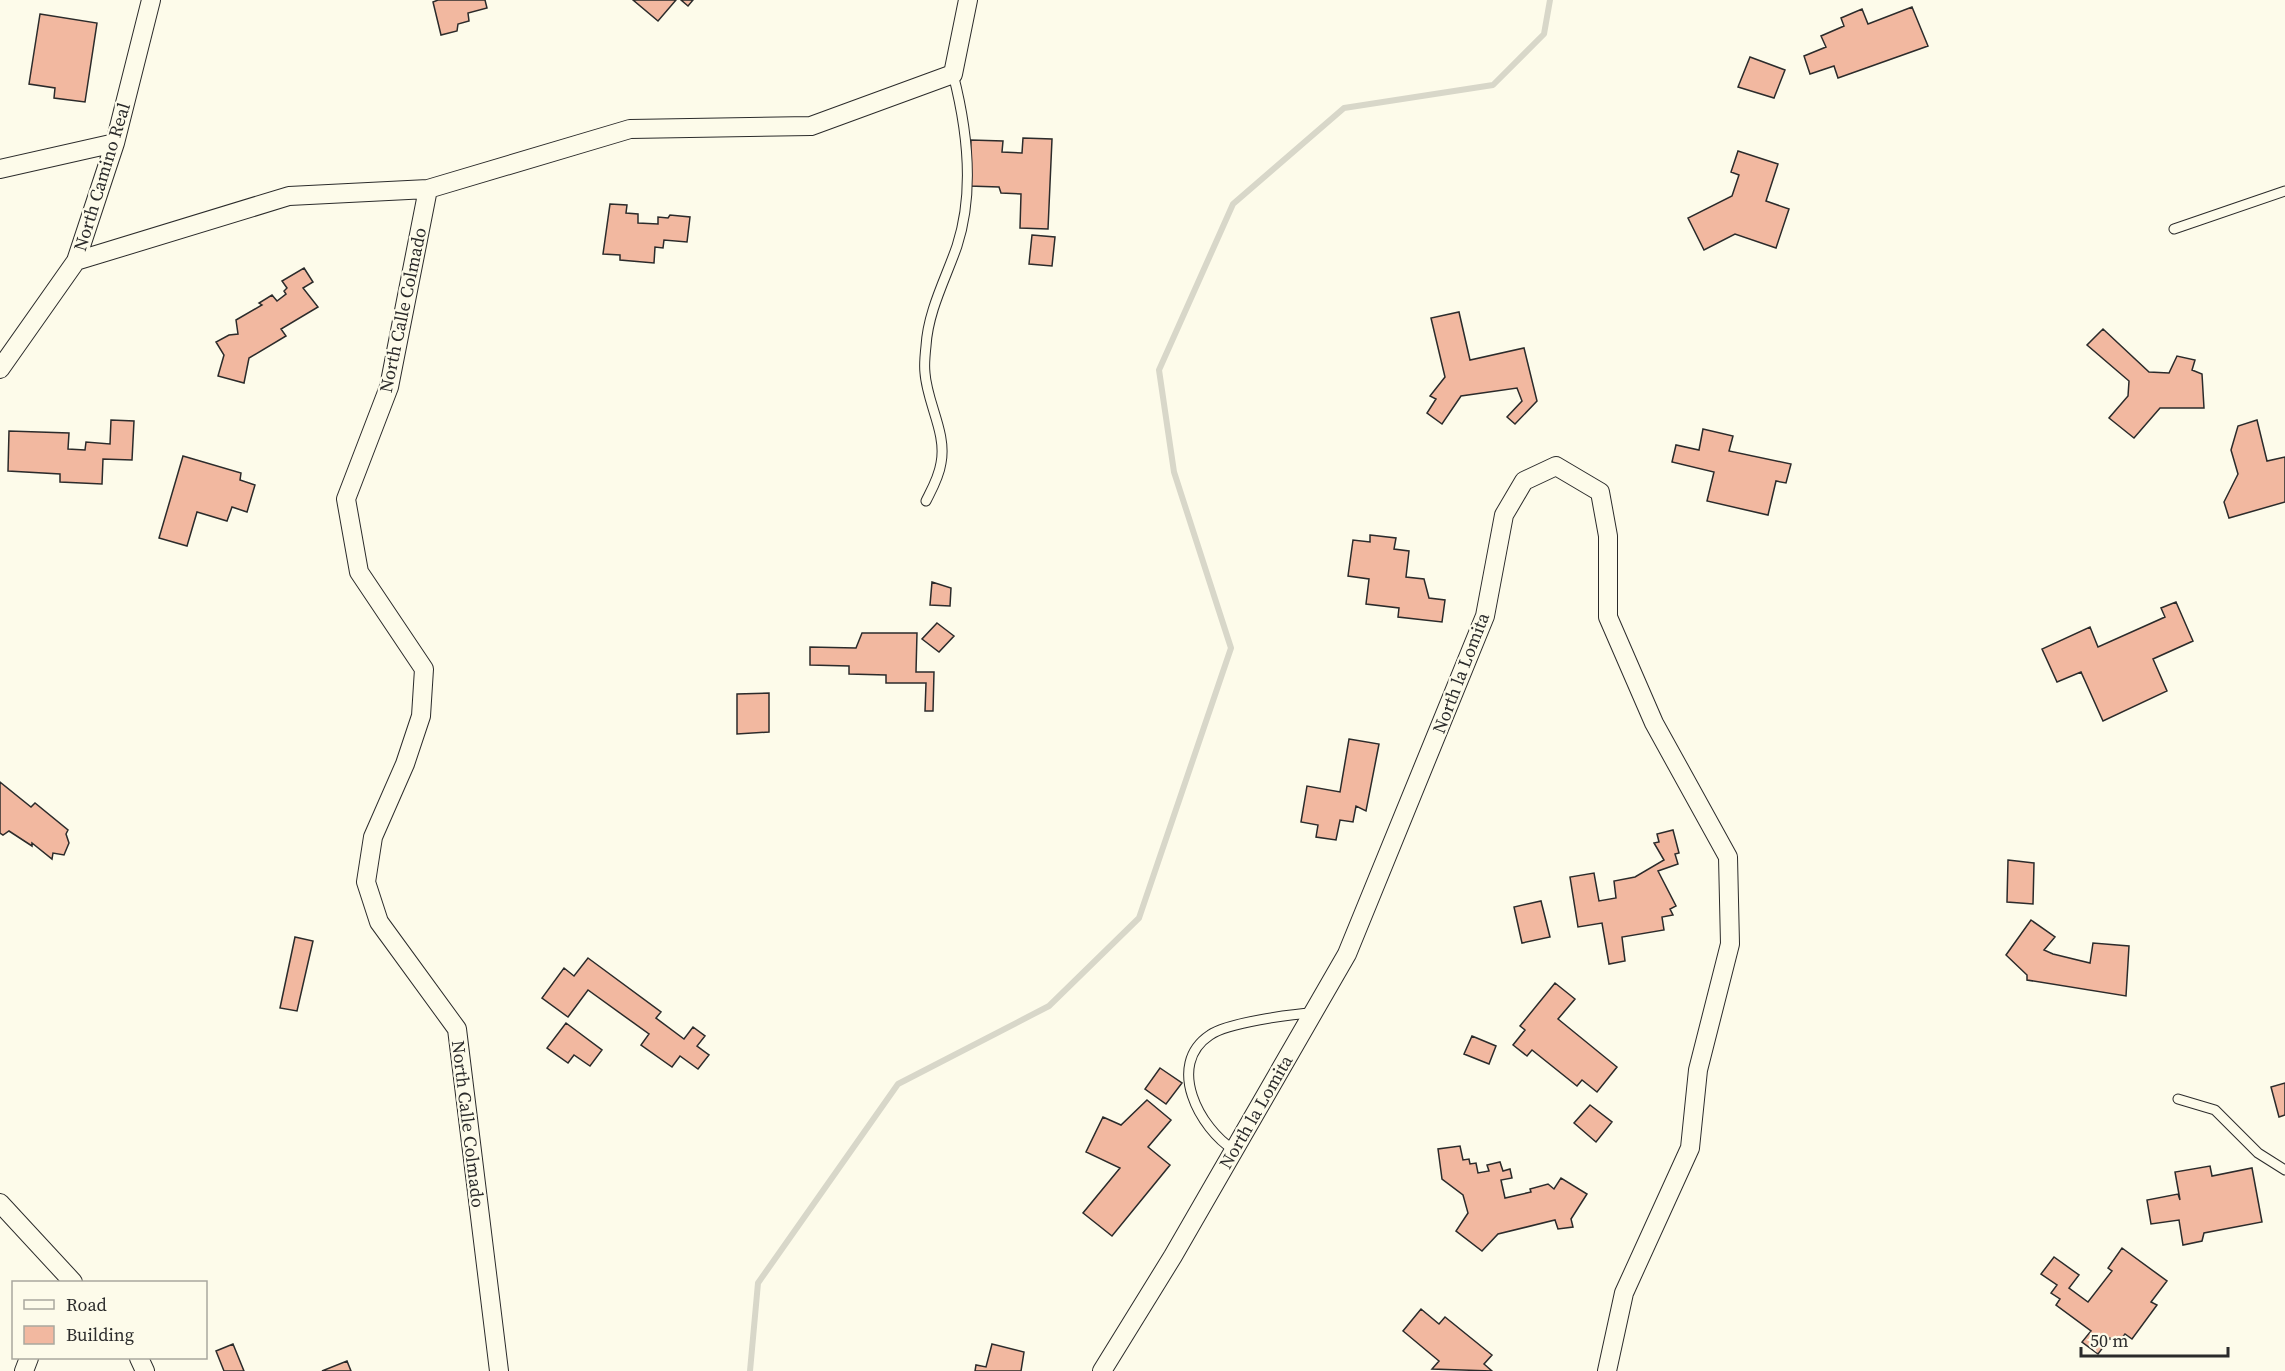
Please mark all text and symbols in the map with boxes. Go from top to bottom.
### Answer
street label: North Camino Real [67,100,136,254]
street label: North Calle Colmado [373,225,432,395]
street label: North la Lomita [1426,608,1495,737]
street label: North Calle Colmado [446,1039,491,1209]
street label: North la Lomita [1213,1050,1299,1173]
legend [12,1281,207,1359]
text: Road [66,1292,107,1317]
scale bar [2081,1320,2228,1358]
text: Building [66,1322,134,1347]
text: 50 m [2090,1328,2128,1353]

